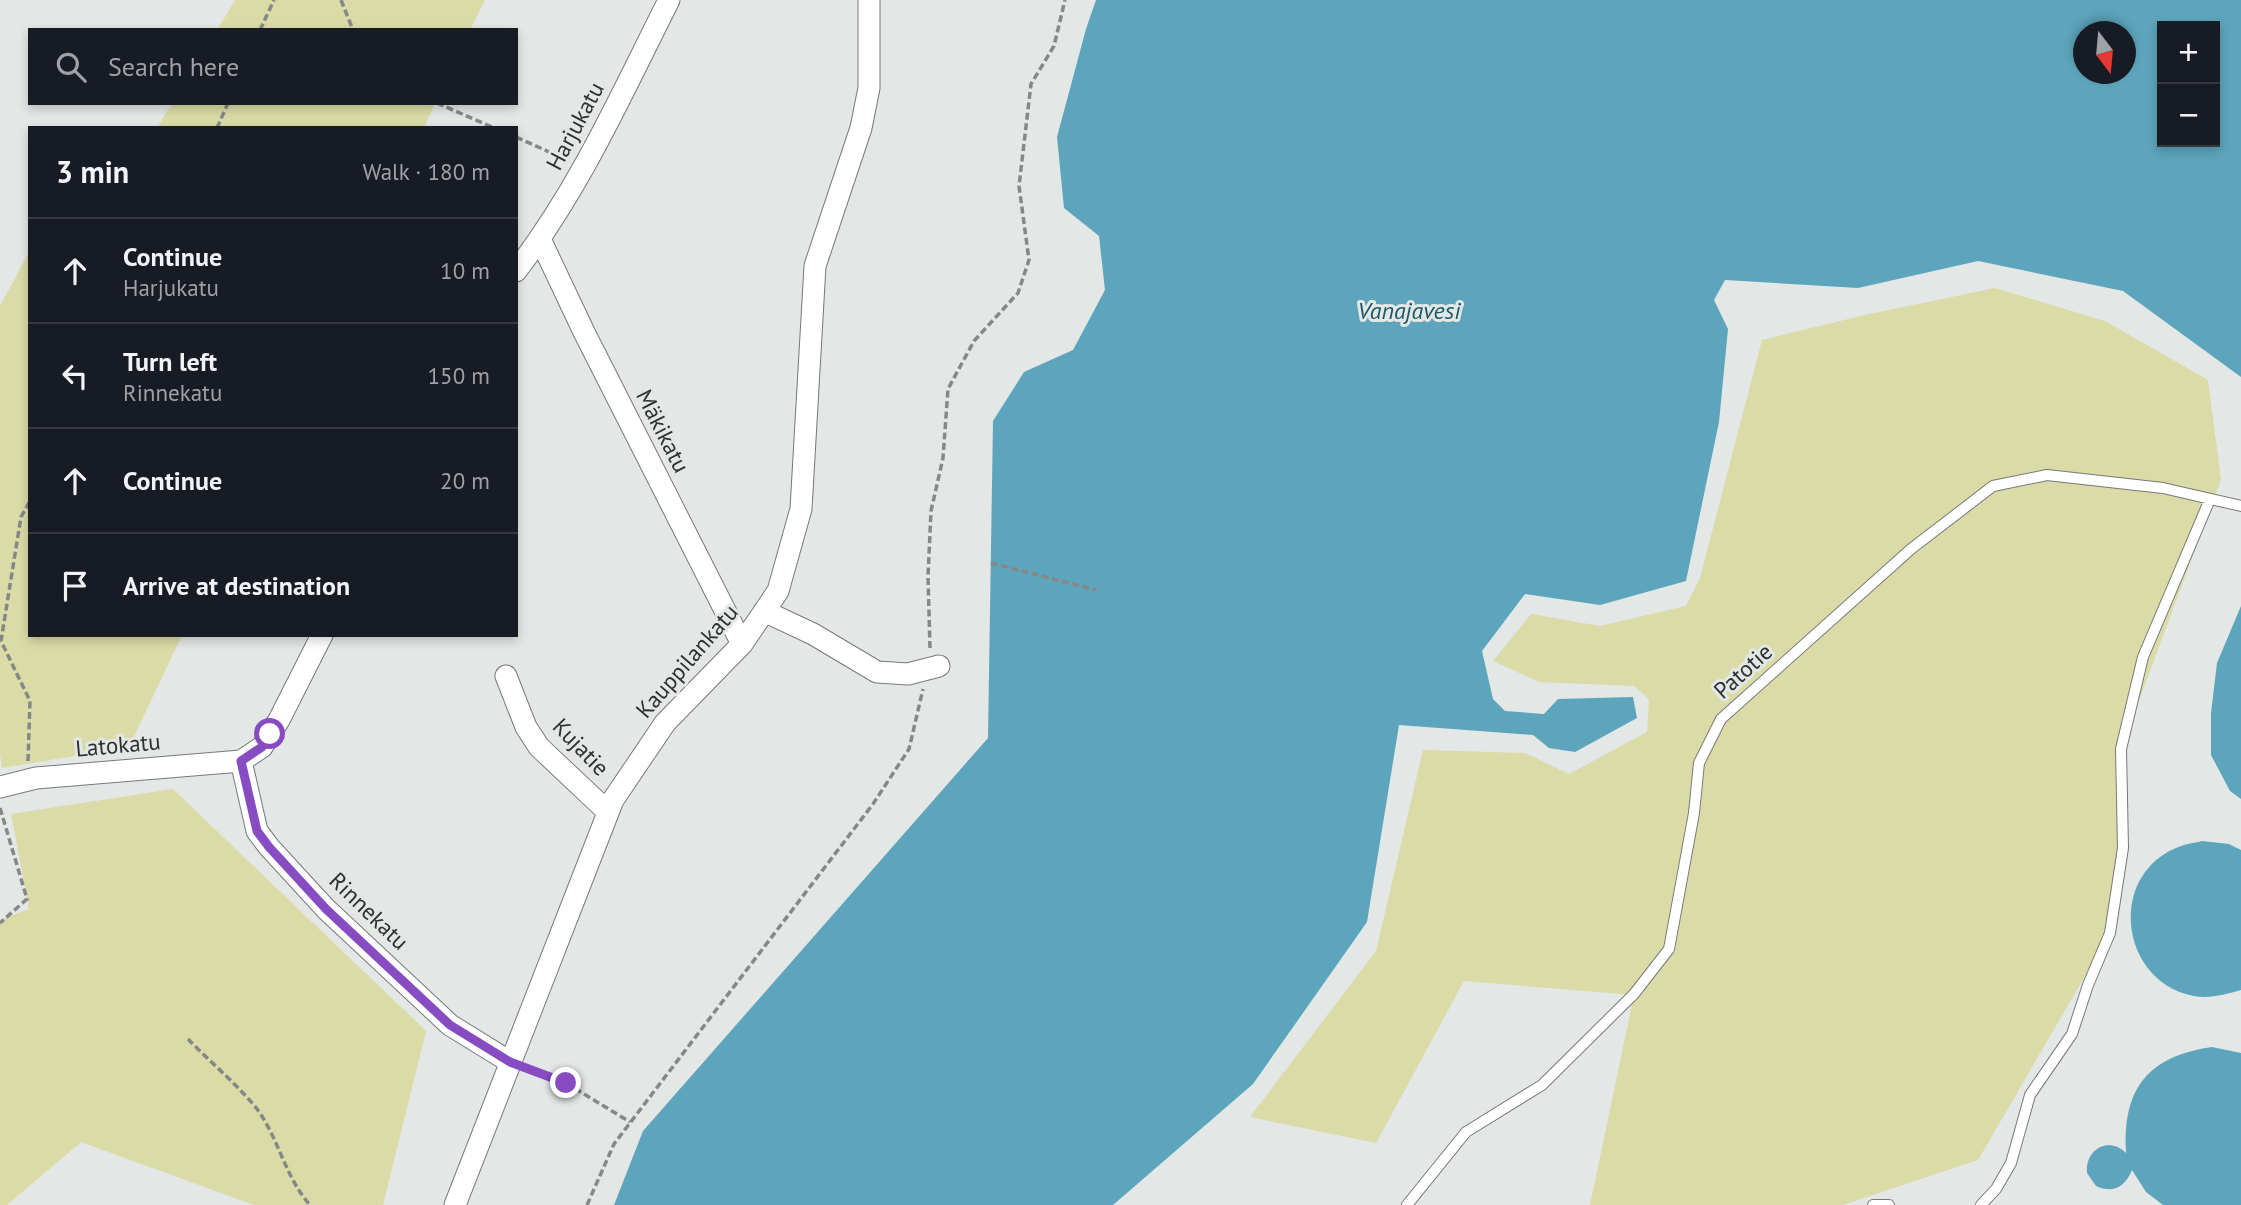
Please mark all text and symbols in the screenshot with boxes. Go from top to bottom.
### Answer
north arrow [2073,21,2136,84]
map controls [2157,21,2220,147]
button: + [2157,21,2220,84]
search box [28,28,518,105]
icon: search [52,48,90,86]
text: Search here [108,50,239,83]
street label: Harjukatu [539,77,610,175]
button: − [2157,84,2220,147]
text: 3 min [56,152,129,191]
text: Walk · 180 m [363,157,490,186]
text: Continue [123,240,222,273]
icon: ahead [56,252,94,290]
text: 10 m [440,256,490,285]
text: Harjukatu [123,273,219,302]
water label: Vanajavesi [1358,295,1461,326]
text: Turn left [123,345,217,378]
icon: left [56,357,94,395]
text: 150 m [428,361,490,390]
text: Rinnekatu [123,378,222,407]
street label: Mäkikatu [630,384,697,477]
icon: ahead [56,462,94,500]
text: Continue [123,464,222,497]
text: 20 m [440,466,490,495]
icon: arrive [56,567,94,605]
text: Arrive at destination [123,569,350,602]
street label: Kauppilankatu [629,598,744,724]
street label: Patotie [1707,637,1778,704]
street label: Kujatie [547,712,616,782]
route start [254,718,285,749]
street label: Latokatu [74,726,162,763]
street label: Rinnekatu [324,866,415,956]
route end [550,1067,581,1098]

